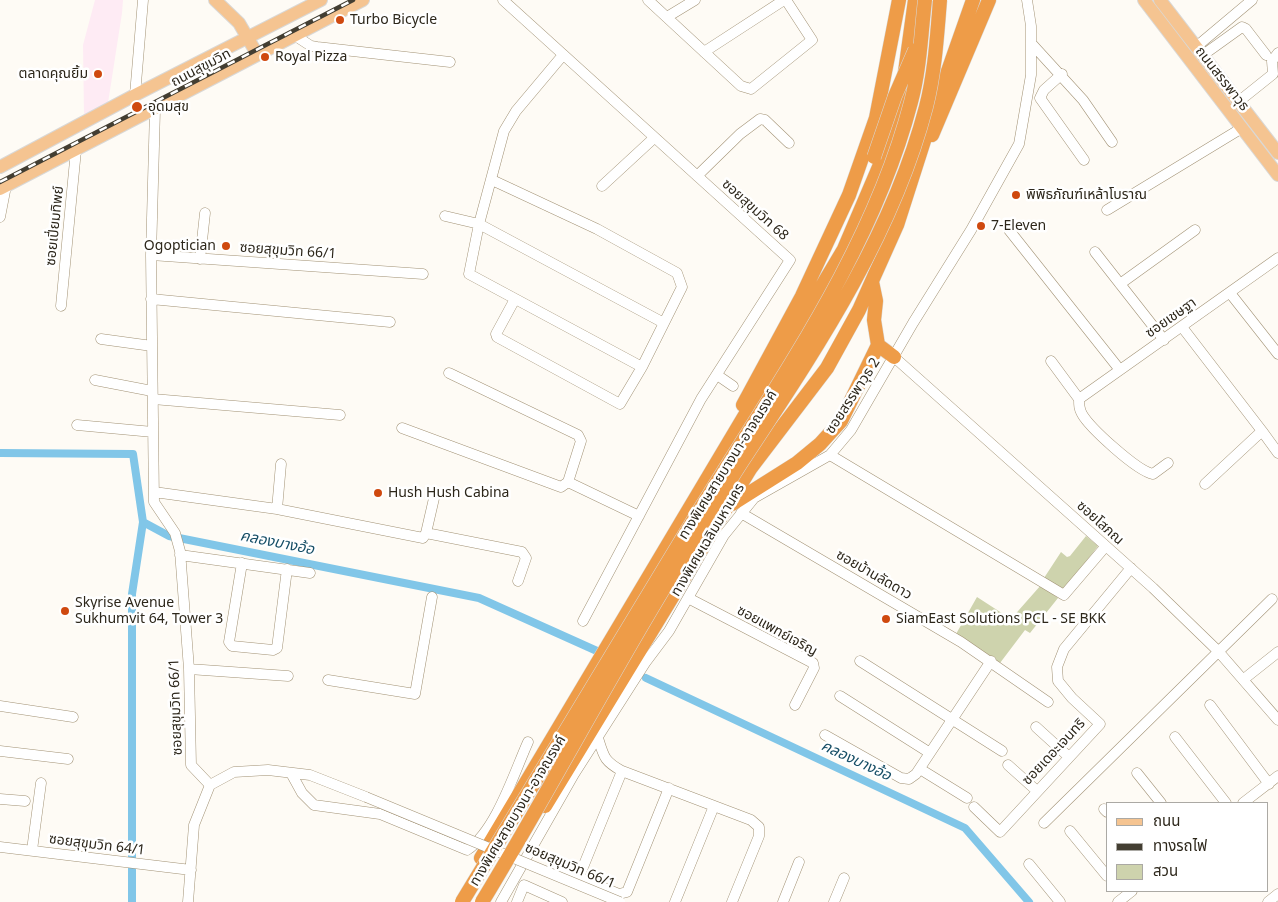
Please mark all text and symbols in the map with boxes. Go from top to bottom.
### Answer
place label: Turbo Bicycle [350,12,437,28]
marker: Turbo Bicycle [334,14,346,26]
street label: ถนนสรรพาวุธ [1192,43,1252,115]
street label: ถนนสุขุมวิท [168,45,234,91]
place label: Royal Pizza [275,49,347,65]
marker: Royal Pizza [259,51,271,63]
place label: ตลาดคุณยิ้ม [19,66,88,82]
marker: ตลาดคุณยิ้ม [92,68,104,80]
place label: อุดมสุข [148,99,189,115]
marker: อุดมสุข [130,100,144,114]
street label: ซอยสุขุมวิท 68 [718,176,792,244]
street label: ซอยเปี่ยมทิพย์ [42,185,68,267]
place label: พิพิธภัณฑ์เหล้าโบราณ [1026,187,1147,203]
marker: พิพิธภัณฑ์เหล้าโบราณ [1010,189,1022,201]
place label: 7-Eleven [991,218,1046,234]
marker: 7-Eleven [975,220,987,232]
place label: Ogoptician [144,238,216,254]
street label: ซอยสุขุมวิท 66/1 [239,239,337,263]
marker: Ogoptician [220,240,232,252]
street label: ซอยเชษฐา [1142,294,1200,342]
street label: ซอยสรรพาวุธ 2 [822,355,884,437]
street label: ทางพิเศษสายบางนา-อาจณรงค์ [675,387,781,543]
street label: ทางพิเศษเฉลิมมหานคร [668,481,748,599]
place label: Hush Hush Cabina [388,485,509,501]
marker: Hush Hush Cabina [372,487,384,499]
street label: ซอยโสภณ [1073,498,1127,548]
water label: คลองบางอ้อ [239,527,315,559]
street label: ซอยบ้านลัดดาว [833,547,915,603]
place label: Skyrise Avenue Sukhumvit 64, Tower 3 [75,595,223,628]
street label: ซอยแพทย์เจริญ [734,602,820,660]
marker: Skyrise Avenue Sukhumvit 64, Tower 3 [59,605,71,617]
place label: SiamEast Solutions PCL - SE BKK [896,611,1106,627]
marker: SiamEast Solutions PCL - SE BKK [880,613,892,625]
street label: ซอยสุขุมวิท 66/1 [166,658,186,756]
street label: ซอยเดอะเจนทริ [1019,715,1089,789]
street label: ทางพิเศษสายบางนา-อาจณรงค์ [466,733,570,889]
water label: คลองบางอ้อ [818,737,894,785]
legend [1106,802,1268,892]
text: ถนน [1153,810,1180,830]
street label: ซอยสุขุมวิท 64/1 [48,831,146,859]
text: ทางรถไฟ [1153,835,1207,855]
street label: ซอยสุขุมวิท 66/1 [522,839,618,893]
text: สวน [1153,860,1178,880]

